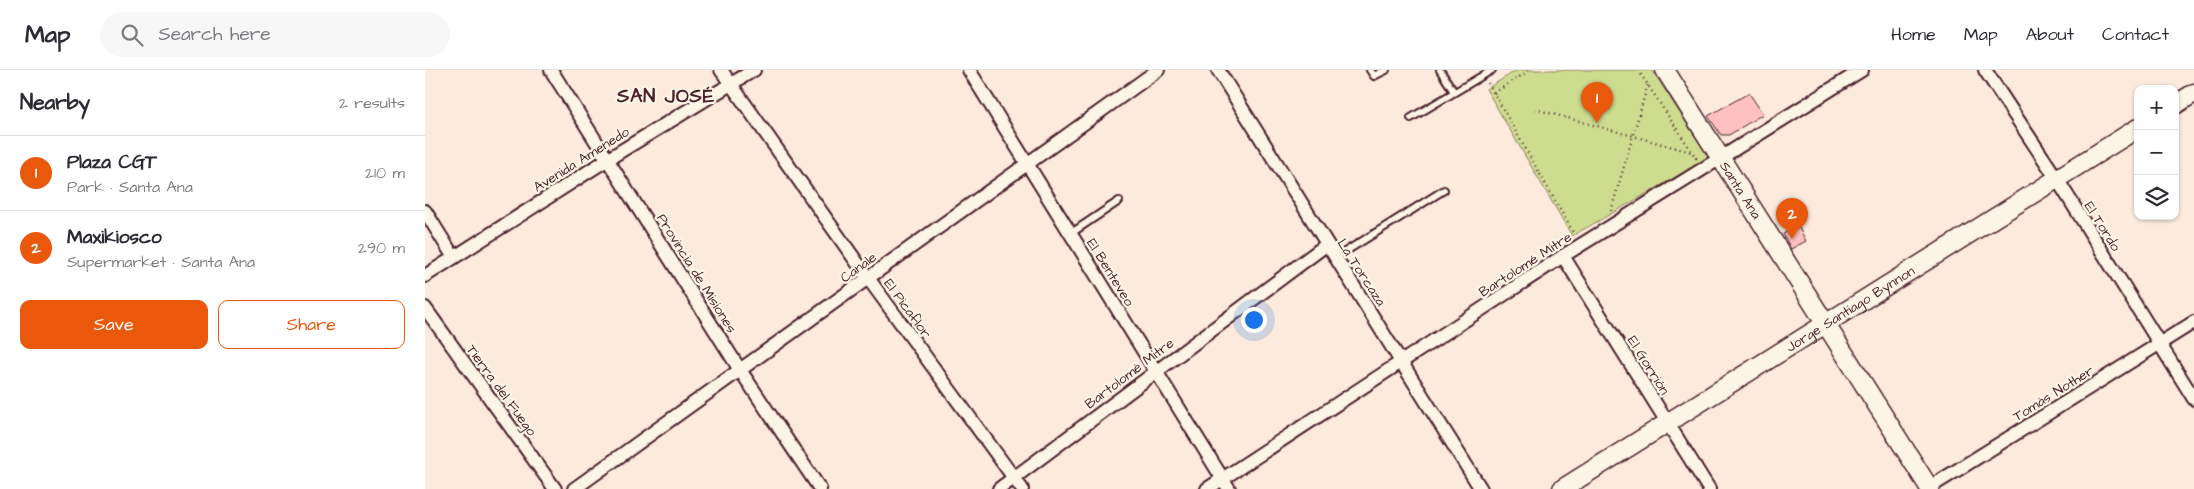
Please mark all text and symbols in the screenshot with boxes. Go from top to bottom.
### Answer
search box [100,12,450,57]
text: Map [25,18,70,52]
icon: search [118,21,146,49]
text: Search here [158,21,271,48]
text: Home [1891,22,1936,47]
text: Map [1964,22,1998,47]
text: About [2026,22,2074,47]
text: Contact [2102,22,2169,47]
pin: 1 [1581,82,1613,123]
district label: SAN JOSÉ [616,83,715,110]
map controls [2134,85,2179,220]
button: + [2134,85,2179,130]
text: Nearby [20,88,90,117]
text: 2 results [339,92,405,114]
street label: Avenida Amenedo [530,122,634,197]
button: − [2134,130,2179,175]
text: Plaza CGT [67,149,157,176]
street label: Santa Ana [1714,158,1766,223]
text: 1 [35,162,37,184]
text: 210 m [365,162,405,184]
button: layers [2134,175,2179,220]
text: Park · Santa Ana [67,176,193,198]
pin: 2 [1776,198,1808,239]
street label: El Tordo [2079,198,2125,255]
street label: Provincia de Misiones [651,210,741,337]
text: Maxikiosco [67,224,162,251]
street label: Bartolomé Mitre [1475,227,1576,302]
street label: El Benteveo [1081,235,1139,310]
street label: La Torcaza [1332,235,1390,310]
text: 2 [31,237,41,259]
text: 290 m [358,237,405,259]
street label: Canale [836,247,881,288]
text: Supermarket · Santa Ana [67,251,255,273]
street label: Jorge Santiago Bynnon [1782,261,1919,357]
street label: El Picaflor [879,275,936,343]
button: Save [20,300,208,349]
button: Share [218,300,405,349]
your location [1241,307,1267,333]
street label: El Gorrión [1622,332,1674,399]
street label: Bartolomé Mitre [1081,333,1179,414]
street label: Tierra del Fuego [461,341,541,441]
street label: Tomás Nother [2009,361,2098,427]

